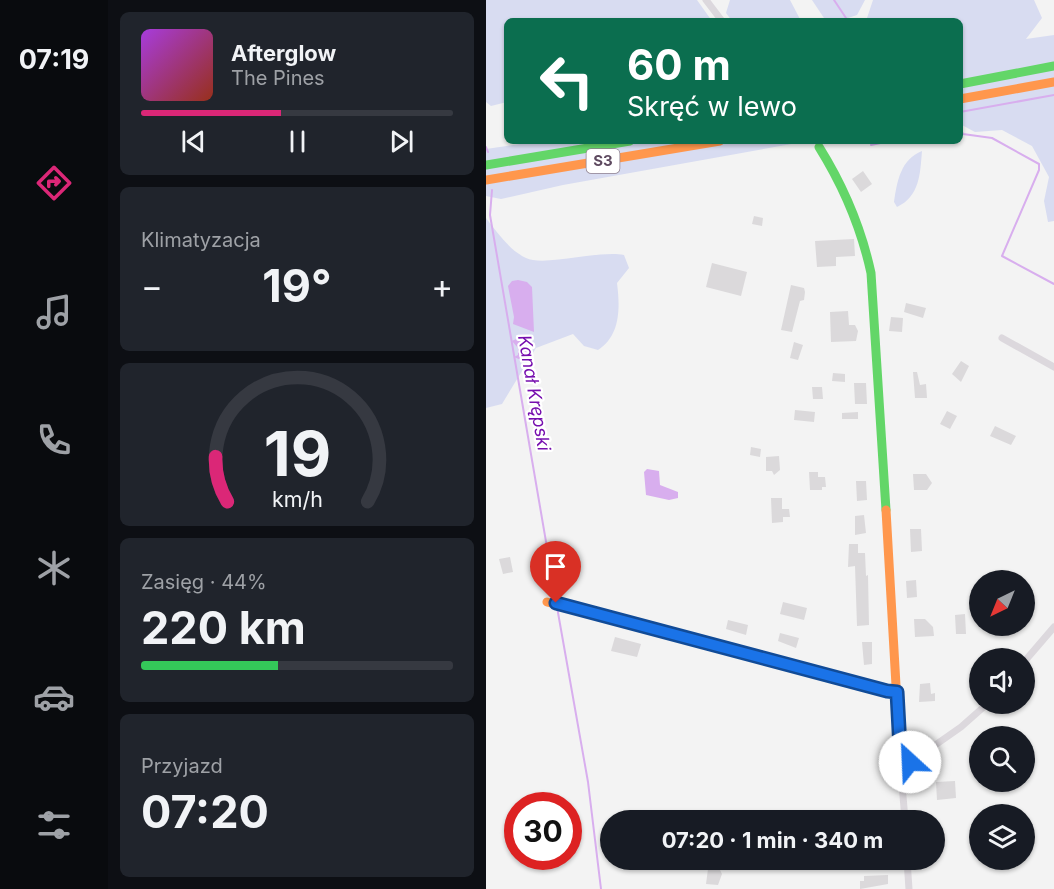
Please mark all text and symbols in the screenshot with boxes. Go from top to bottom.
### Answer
text: 60 m [627,39,731,90]
text: Afterglow [231,40,336,66]
icon: left [528,42,606,120]
text: 07:19 [19,43,89,76]
text: The Pines [231,66,325,90]
text: Skręć w lewo [627,90,797,123]
icon: previous [177,125,210,158]
icon: pause [281,125,314,158]
icon: next [385,125,418,158]
road number: S3 [586,149,620,173]
icon: directions [33,162,75,204]
text: Klimatyzacja [141,228,261,252]
text: 19° [262,258,332,313]
text: − [141,266,163,306]
text: + [431,266,453,306]
icon: music [33,291,75,333]
water label: Kanał Krępski [514,333,555,453]
text: 19 [263,416,331,491]
icon: phone [33,419,75,461]
text: km/h [272,486,322,512]
pin [530,541,581,603]
icon: climate [33,547,75,589]
icon: arrive [539,550,572,583]
text: Zasięg · 44% [141,570,267,594]
north arrow [969,570,1035,636]
map controls [969,570,1035,870]
text: 220 km [141,600,306,655]
button: sound [969,648,1035,714]
icon: car [33,676,75,718]
button: search [969,726,1035,792]
position arrow [878,730,942,794]
text: Przyjazd [141,754,223,778]
text: 07:20 [141,784,269,839]
speed limit sign: 30 [504,792,582,870]
icon: filters [33,804,75,846]
button: layers [969,804,1035,870]
text: 07:20 · 1 min · 340 m [662,827,883,853]

